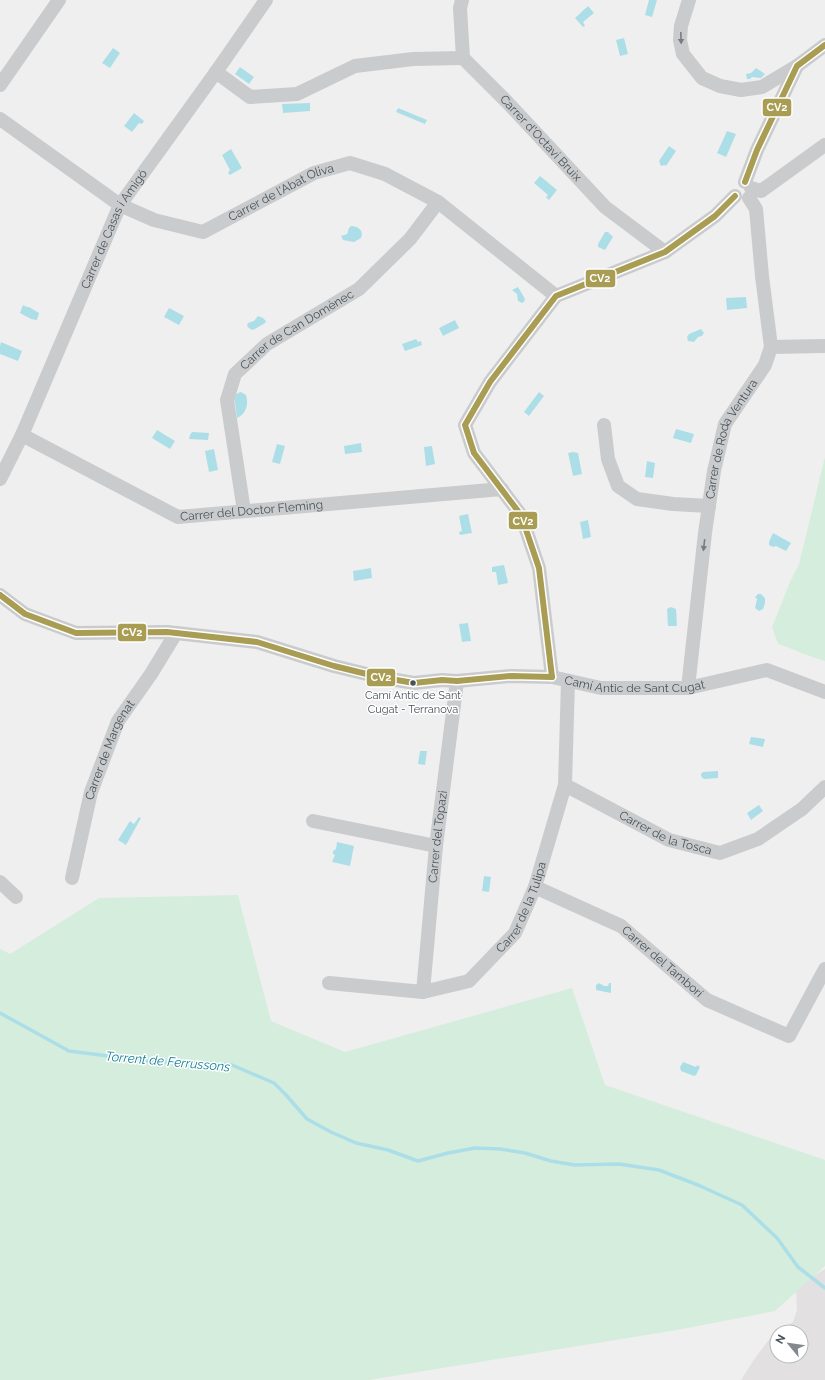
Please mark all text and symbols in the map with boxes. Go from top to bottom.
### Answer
one-way arrow [677,32,684,44]
street label: Carrer d'Octavi Bruix [497,92,584,184]
line badge: CV2 [762,98,792,117]
text: CV2 [767,101,787,114]
street label: Carrer de l'Abat Oliva [226,161,335,224]
street label: Carrer de Casas i Amigó [78,167,150,291]
line badge: CV2 [585,269,616,288]
text: CV2 [590,272,610,285]
street label: Carrer de Can Domènec [237,287,356,373]
street label: Carrer de Roda Ventura [703,376,760,500]
street label: Carrer del Doctor Fleming [179,498,324,524]
line badge: CV2 [508,511,538,530]
text: CV2 [513,515,533,528]
one-way arrow [701,539,707,551]
line badge: CV2 [117,623,147,642]
text: CV2 [122,626,142,639]
line badge: CV2 [366,668,396,687]
text: CV2 [371,671,391,684]
street label: Camí Antic de Sant Cugat [563,673,706,695]
marker: Camí Antic de Sant Cugat - Terranova [408,678,418,688]
place label: Camí Antic de Sant Cugat - Terranova [365,689,461,716]
street label: Carrer de Margenat [82,697,137,801]
street label: Carrer del Topazi [426,790,450,883]
street label: Carrer de la Tosca [617,808,713,858]
street label: Carrer de la Tulipa [493,860,549,956]
street label: Carrer del Tamborí [619,923,706,1000]
water label: Torrent de Ferrussons [105,1049,231,1074]
north arrow [769,1324,809,1364]
text: N [773,1333,788,1346]

